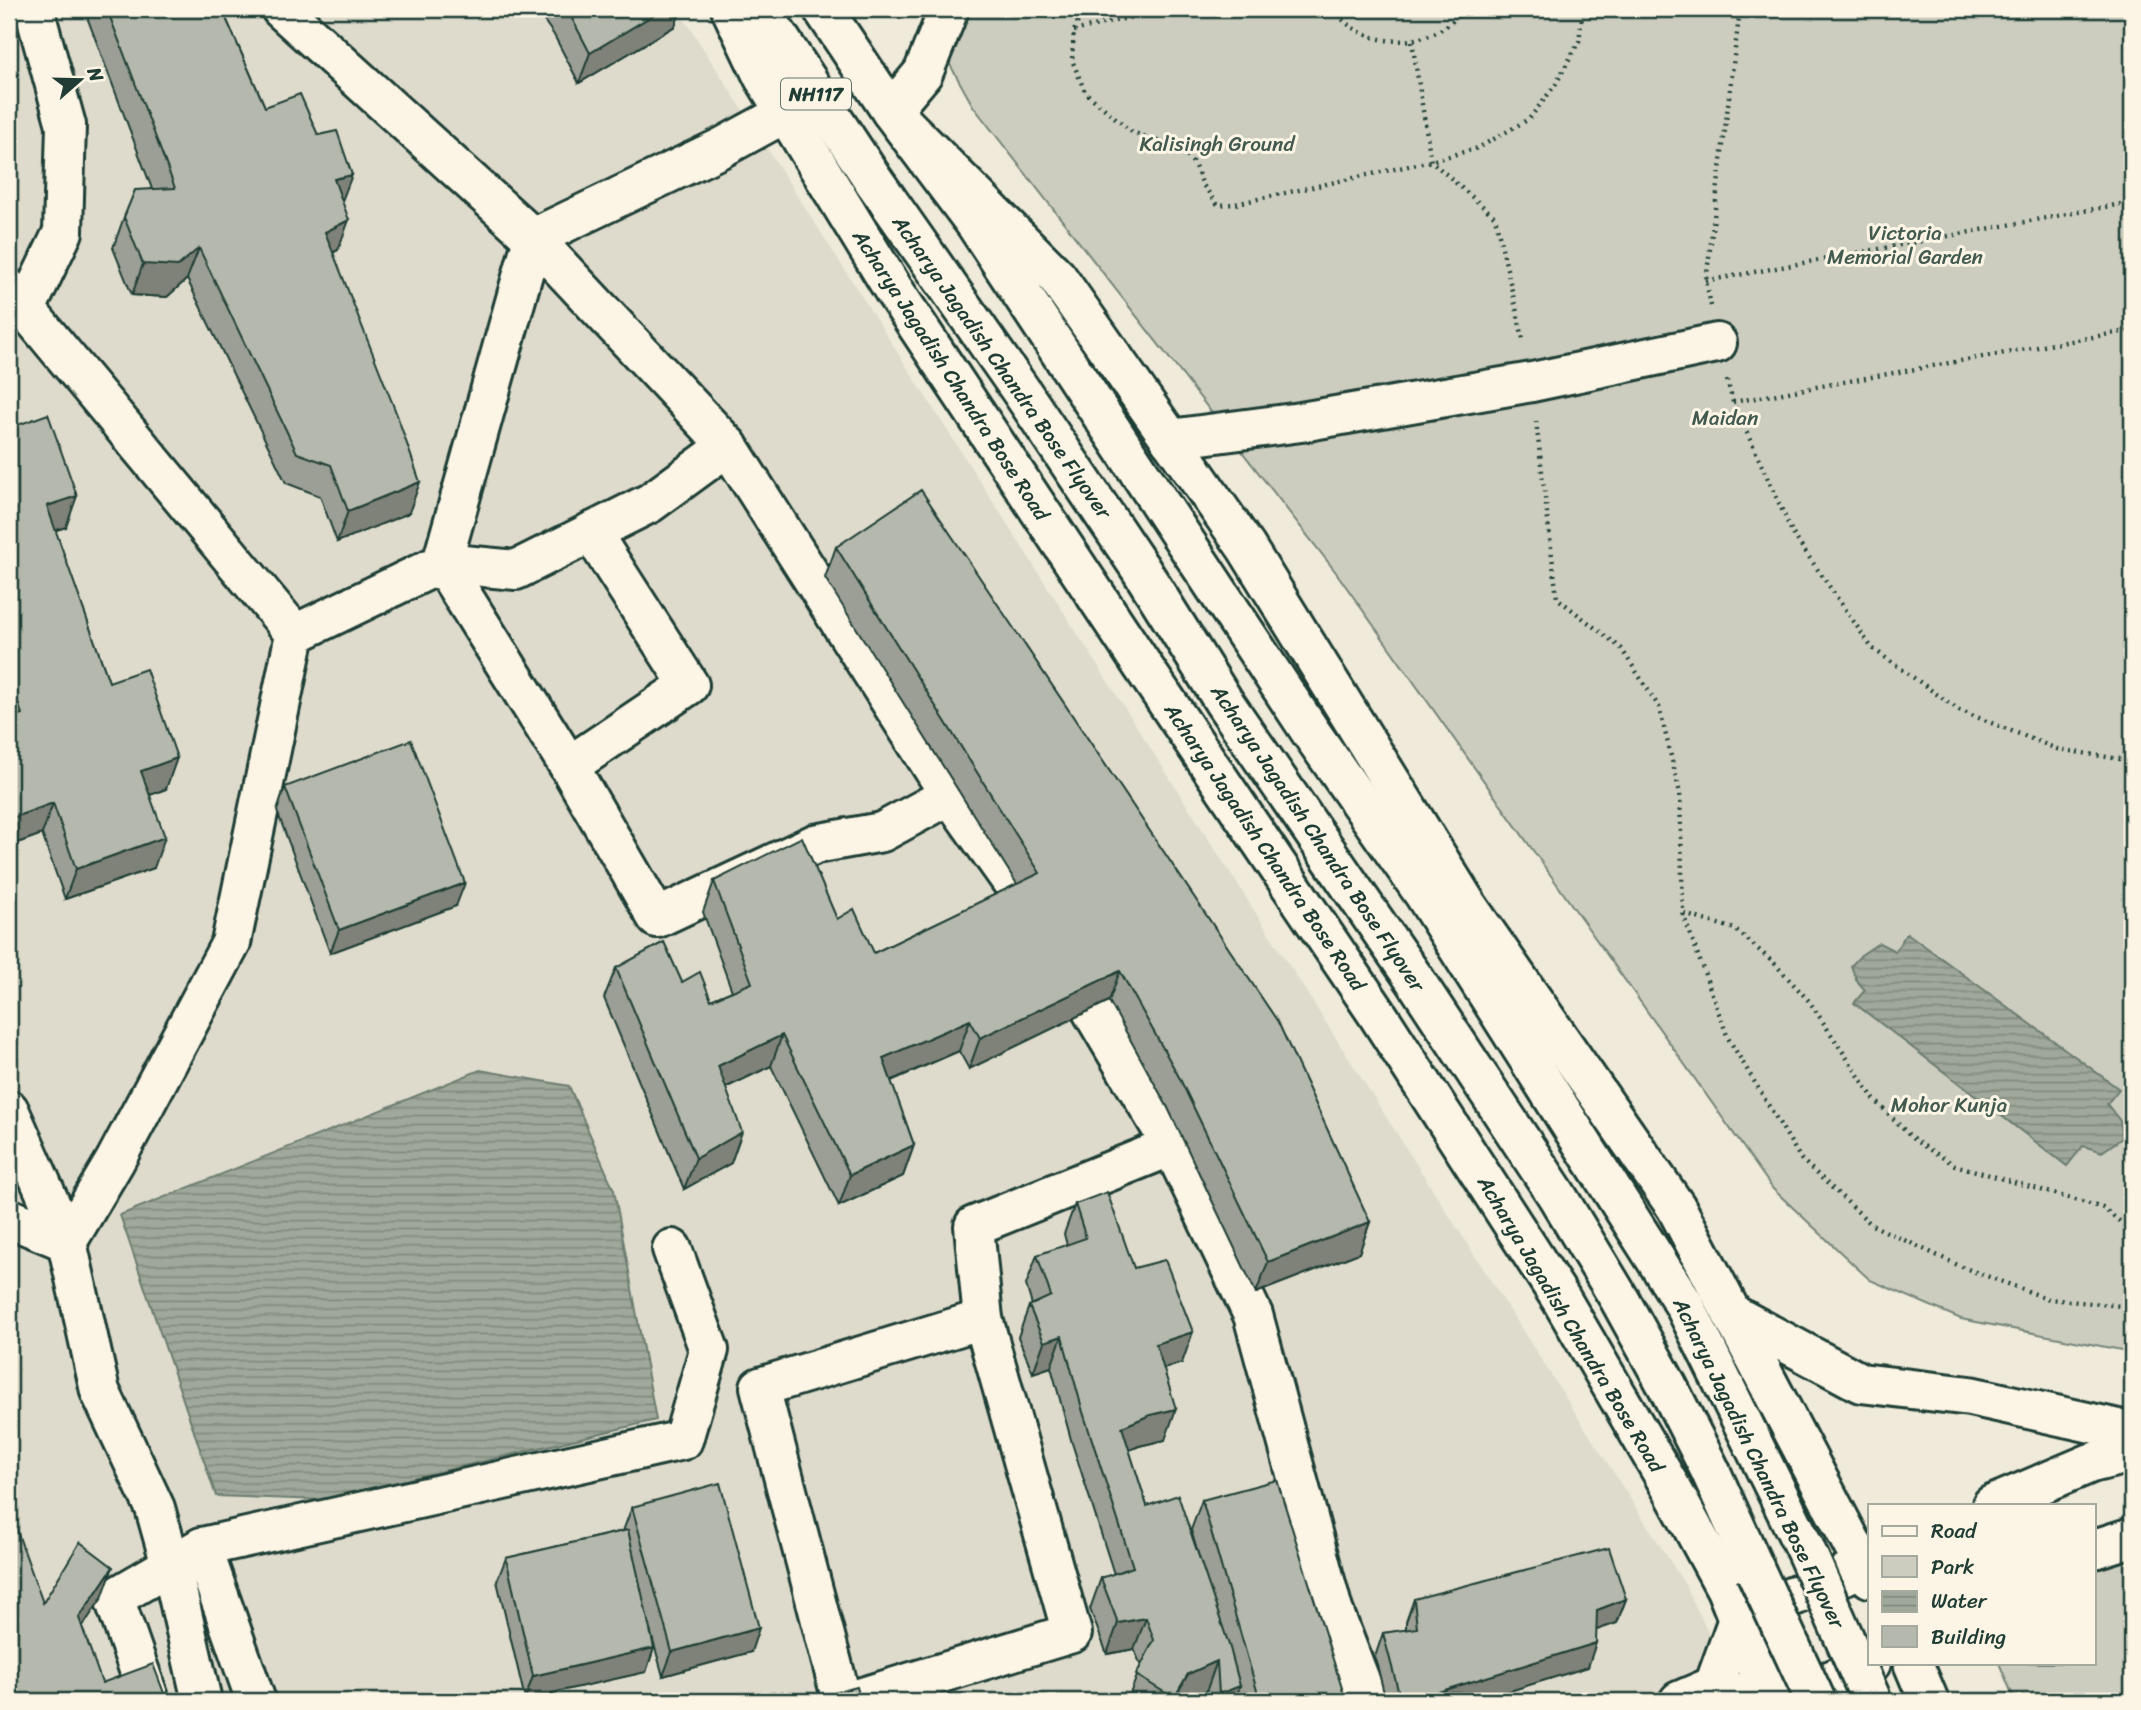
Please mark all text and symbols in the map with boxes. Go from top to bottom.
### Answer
north arrow [46,46,116,116]
text: N [77,62,114,87]
road number: NH117 [781,78,851,110]
park label: Kalisingh Ground [1139,125,1296,163]
street label: Acharya Jagadish Chandra Bose Flyover [881,206,1123,528]
park label: Victoria Memorial Garden [1827,214,1983,276]
street label: Acharya Jagadish Chandra Bose Road [841,221,1061,530]
park label: Maidan [1692,399,1758,437]
street label: Acharya Jagadish Chandra Bose Flyover [1200,675,1436,1001]
street label: Acharya Jagadish Chandra Bose Road [1153,694,1377,1001]
park label: Mohor Kunja [1891,1086,2008,1124]
street label: Acharya Jagadish Chandra Bose Road [1466,1167,1676,1482]
street label: Acharya Jagadish Chandra Bose Flyover [1662,1290,1857,1636]
legend [1868,1504,2096,1664]
text: Road [1931,1512,1978,1550]
text: Park [1931,1548,1974,1586]
text: Water [1931,1582,1988,1620]
text: Building [1931,1618,2007,1656]

